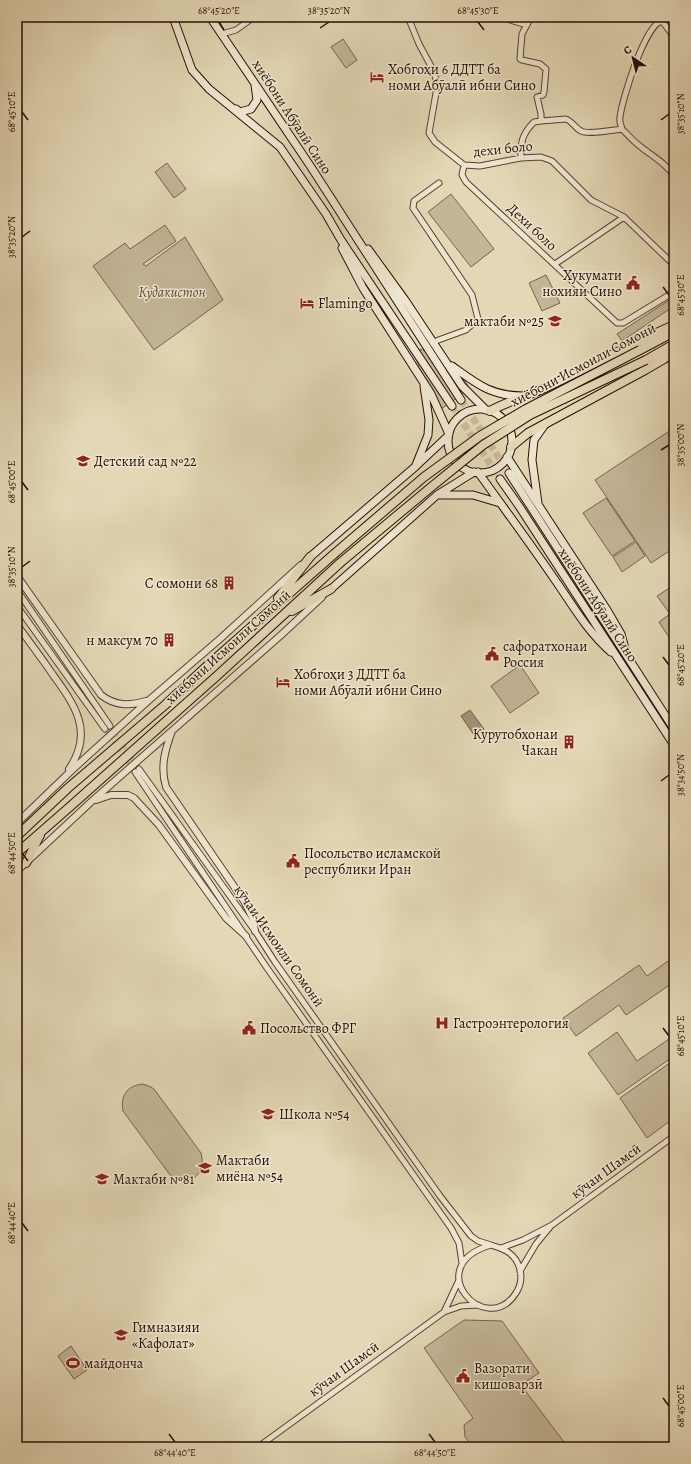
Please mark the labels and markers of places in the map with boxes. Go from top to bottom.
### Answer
place label: Хобгоҳи 6 ДДТТ ба номи Абӯалӣ ибни Сино [388,60,536,95]
hotel icon: Хобгоҳи 6 ДДТТ ба номи Абӯалӣ ибни Сино [369,69,385,85]
place label: Хукумати нохияи Сино [542,266,622,301]
public building icon: Хукумати нохияи Сино [625,275,641,291]
place label: Flamingo [318,294,372,313]
hotel icon: Flamingo [299,295,315,311]
place label: мактаби №25 [464,312,544,331]
school or university icon: мактаби №25 [547,313,563,329]
place label: Детский сад №22 [94,452,197,471]
school or university icon: Детский сад №22 [75,453,91,469]
place label: С сомони 68 [145,574,218,593]
building icon: С сомони 68 [221,575,237,591]
place label: н максум 70 [86,631,158,650]
building icon: н максум 70 [161,632,177,648]
place label: сафоратхонаи Россия [503,637,588,672]
public building icon: сафоратхонаи Россия [484,646,500,662]
place label: Хобгоҳи 3 ДДТТ ба номи Абӯалӣ ибни Сино [294,665,442,700]
hotel icon: Хобгоҳи 3 ДДТТ ба номи Абӯалӣ ибни Сино [275,674,291,690]
place label: Курутобхонаи Чакан [473,725,558,760]
building icon: Курутобхонаи Чакан [561,734,577,750]
place label: Посольство исламской республики Иран [304,844,441,879]
public building icon: Посольство исламской республики Иран [285,853,301,869]
place label: Гастроэнтерология [453,1014,569,1033]
hospital icon: Гастроэнтерология [434,1015,450,1031]
place label: Посольство ФРГ [260,1019,356,1038]
public building icon: Посольство ФРГ [241,1020,257,1036]
place label: Школа №54 [279,1105,350,1124]
school or university icon: Школа №54 [260,1106,276,1122]
place label: Мактаби миёна №54 [216,1151,283,1186]
school or university icon: Мактаби миёна №54 [197,1160,213,1176]
place label: Мактаби №81 [113,1170,195,1189]
school or university icon: Мактаби №81 [94,1171,110,1187]
place label: Гимназияи «Кафолат» [132,1318,200,1353]
school or university icon: Гимназияи «Кафолат» [113,1327,129,1343]
place label: майдонча [84,1354,144,1373]
sports icon: майдонча [65,1355,81,1371]
place label: Вазорати кишоварзӣ [474,1359,543,1394]
public building icon: Вазорати кишоварзӣ [455,1368,471,1384]

